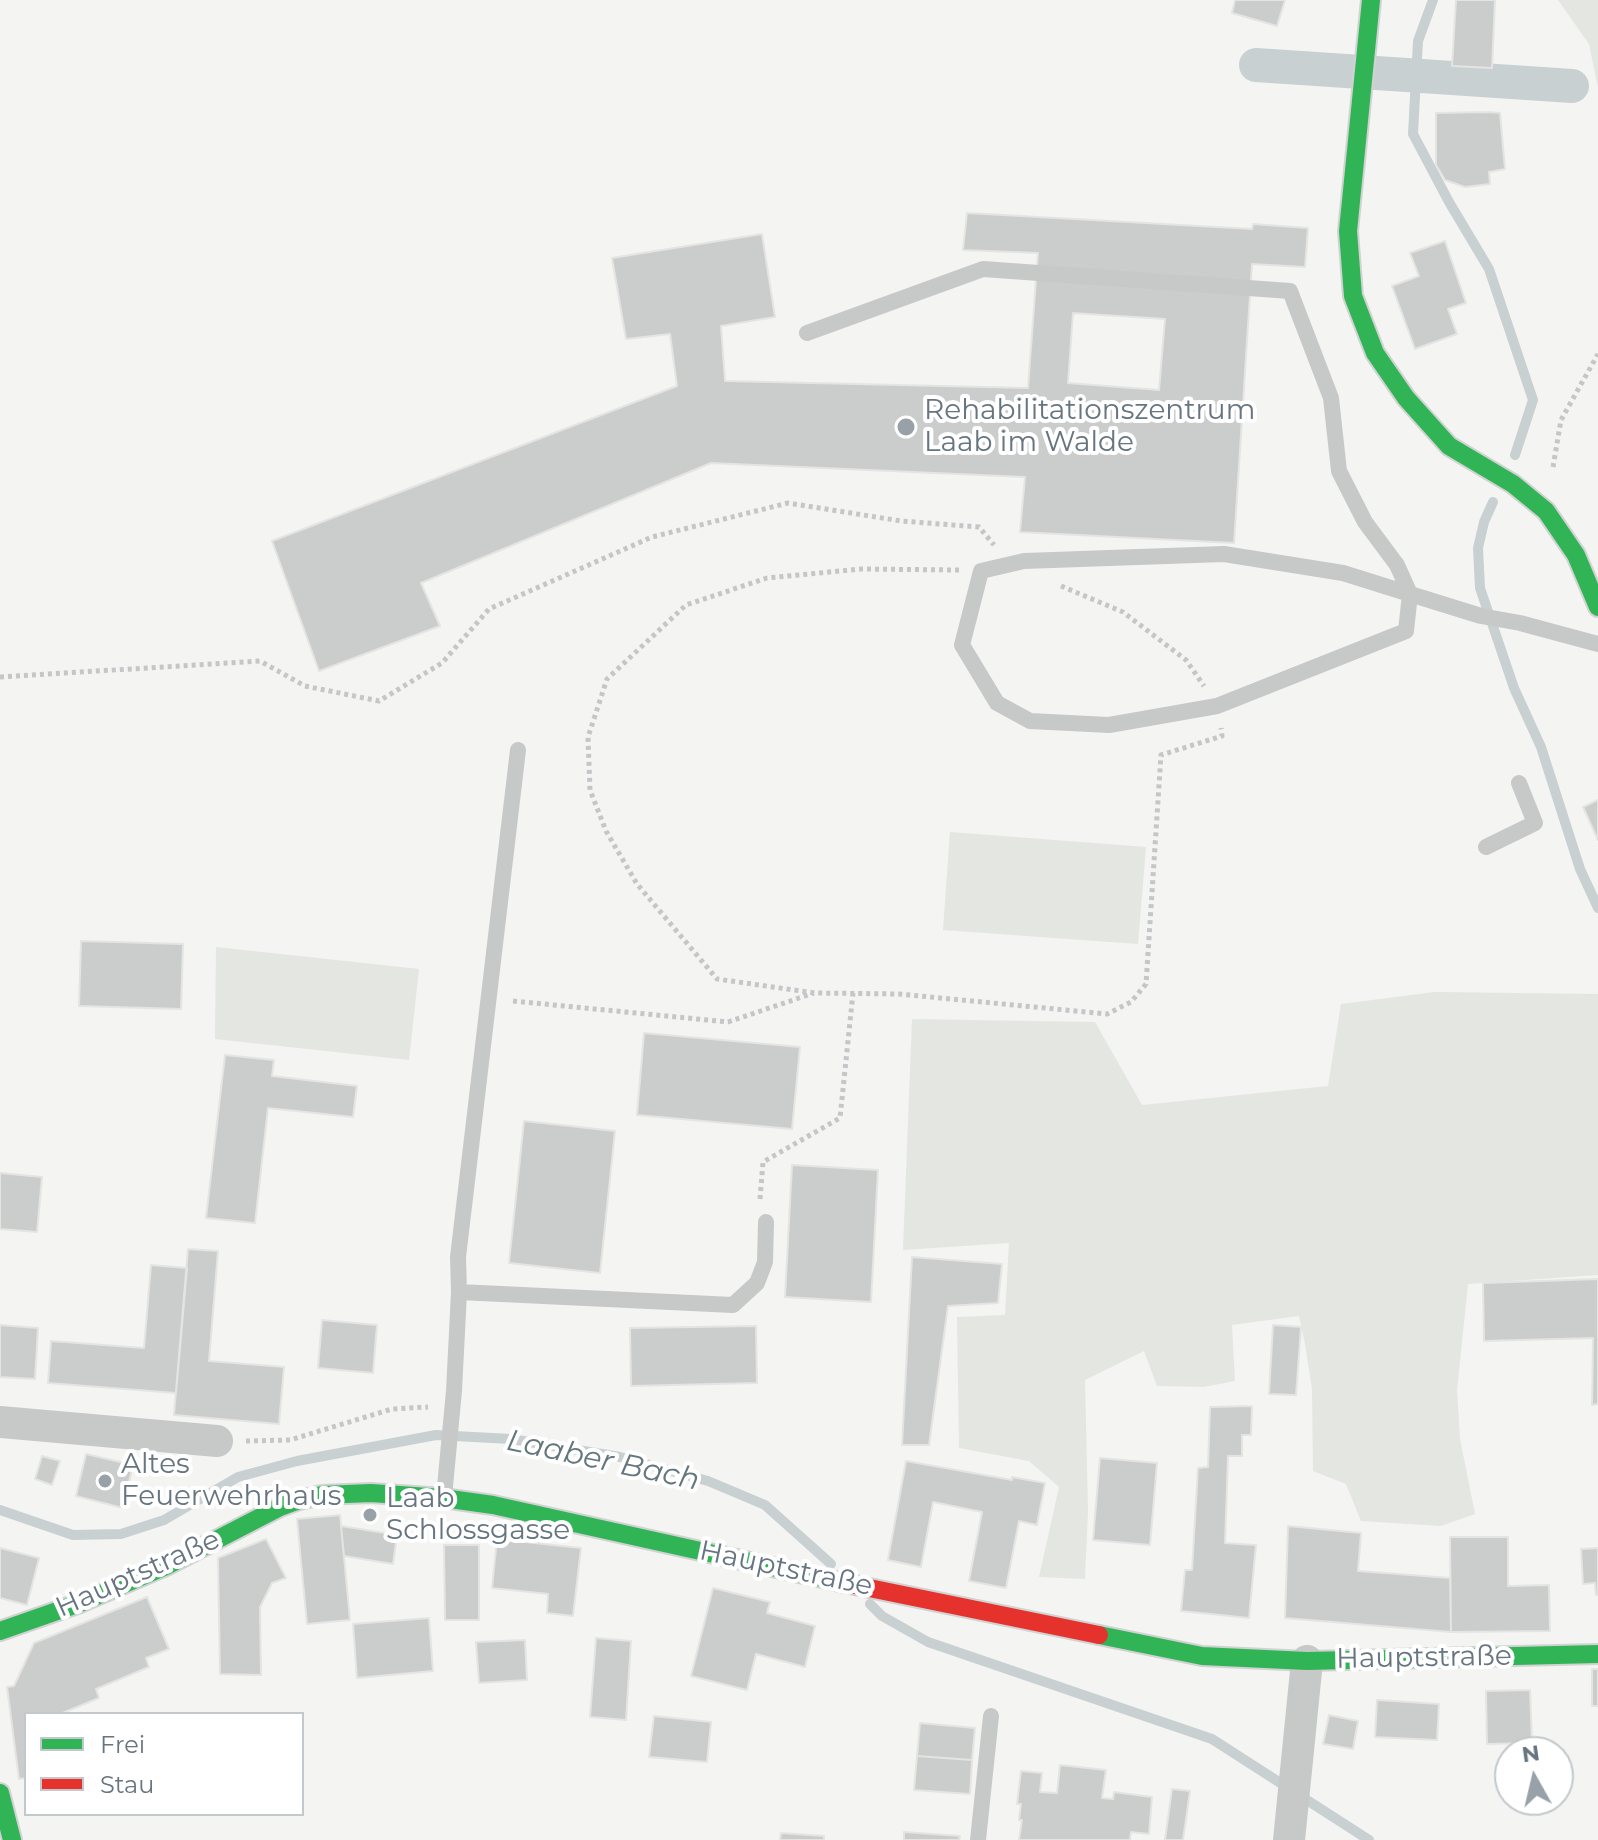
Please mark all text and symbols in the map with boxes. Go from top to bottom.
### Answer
place label: Rehabilitationszentrum Laab im Walde [924,394,1255,460]
marker: Rehabilitationszentrum Laab im Walde [895,416,917,438]
water label: Laaber Bach [503,1423,703,1499]
place label: Altes Feuerwehrhaus [121,1448,341,1514]
marker: Altes Feuerwehrhaus [96,1472,114,1490]
place label: Laab Schlossgasse [386,1482,570,1548]
marker: Laab Schlossgasse [361,1506,379,1524]
street label: Hauptstraße [51,1523,225,1625]
street label: Hauptstraße [697,1534,875,1604]
street label: Hauptstraße [1336,1640,1512,1676]
legend [24,1712,304,1816]
text: Frei [100,1730,145,1759]
north arrow [1494,1736,1574,1816]
text: N [1520,1739,1542,1768]
text: Stau [100,1770,154,1799]

